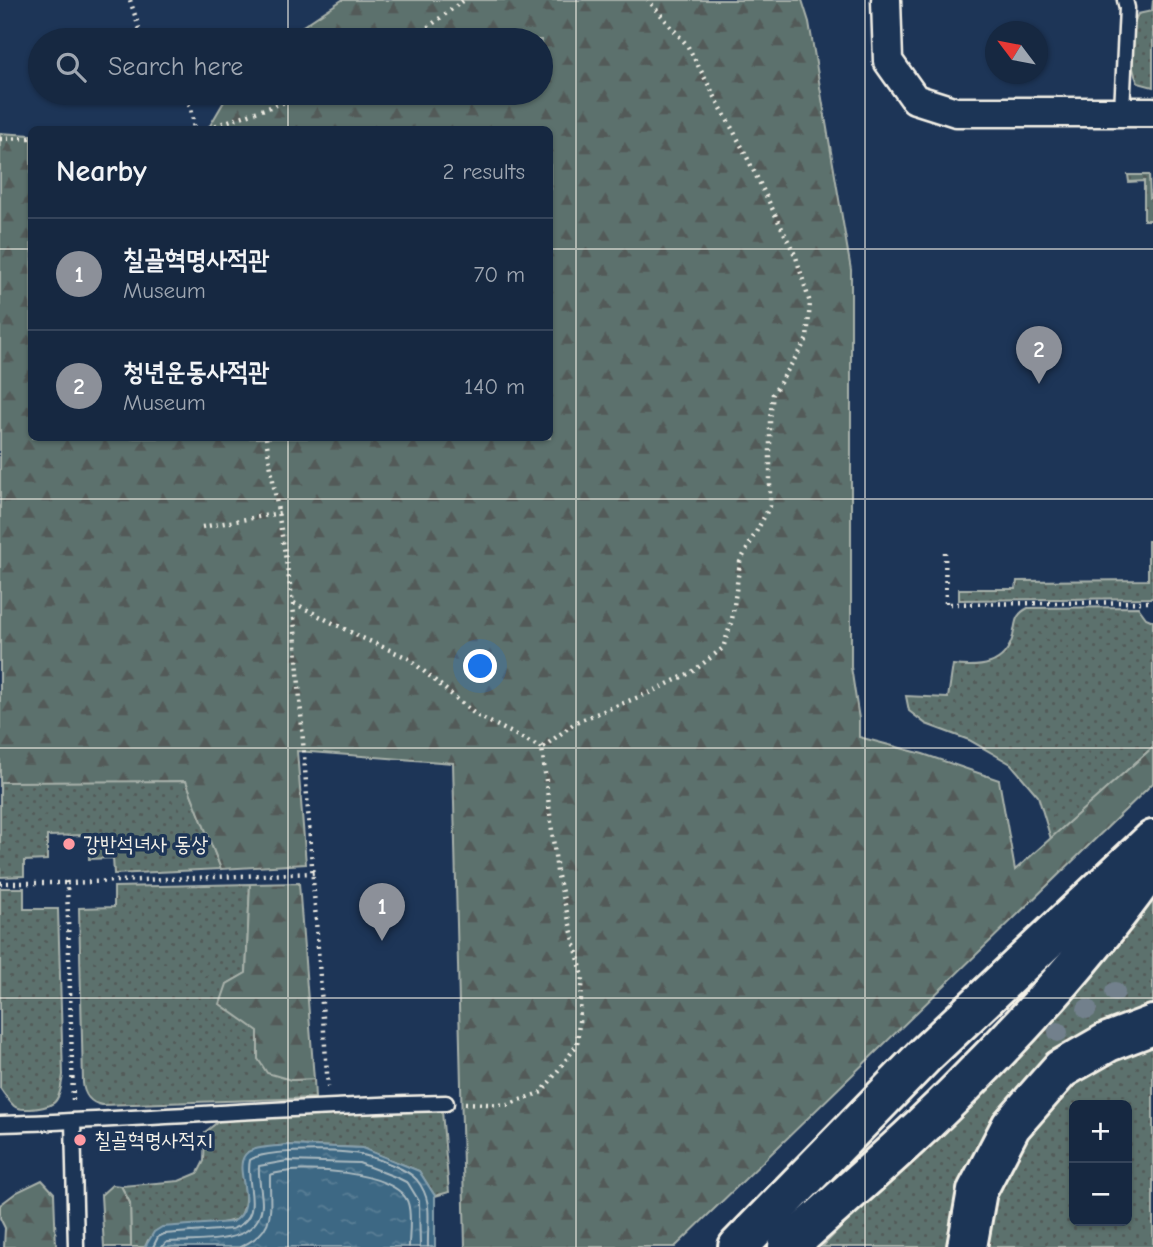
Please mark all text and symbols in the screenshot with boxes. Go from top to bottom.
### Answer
north arrow [985,21,1048,84]
search box [28,28,553,105]
icon: search [52,48,90,86]
text: Search here [108,52,243,82]
text: Nearby [56,154,147,189]
text: 2 results [443,158,525,185]
text: 칠골혁명사적관 [123,245,269,275]
text: 1 [74,261,84,288]
text: 70 m [473,261,525,288]
text: Museum [123,277,206,304]
pin: 2 [1016,326,1062,384]
text: 청년운동사적관 [123,357,269,387]
text: 2 [73,373,85,400]
text: 140 m [464,373,525,400]
text: Museum [123,389,206,416]
your location [463,649,497,683]
place label: 강반석녀사 동상 [83,832,208,856]
marker: 강반석녀사 동상 [61,836,77,852]
pin: 1 [359,883,405,941]
map controls [1069,1100,1132,1226]
button: + [1069,1100,1132,1163]
place label: 칠골혁명사적지 [94,1128,212,1152]
marker: 칠골혁명사적지 [72,1132,88,1148]
button: − [1069,1163,1132,1226]

